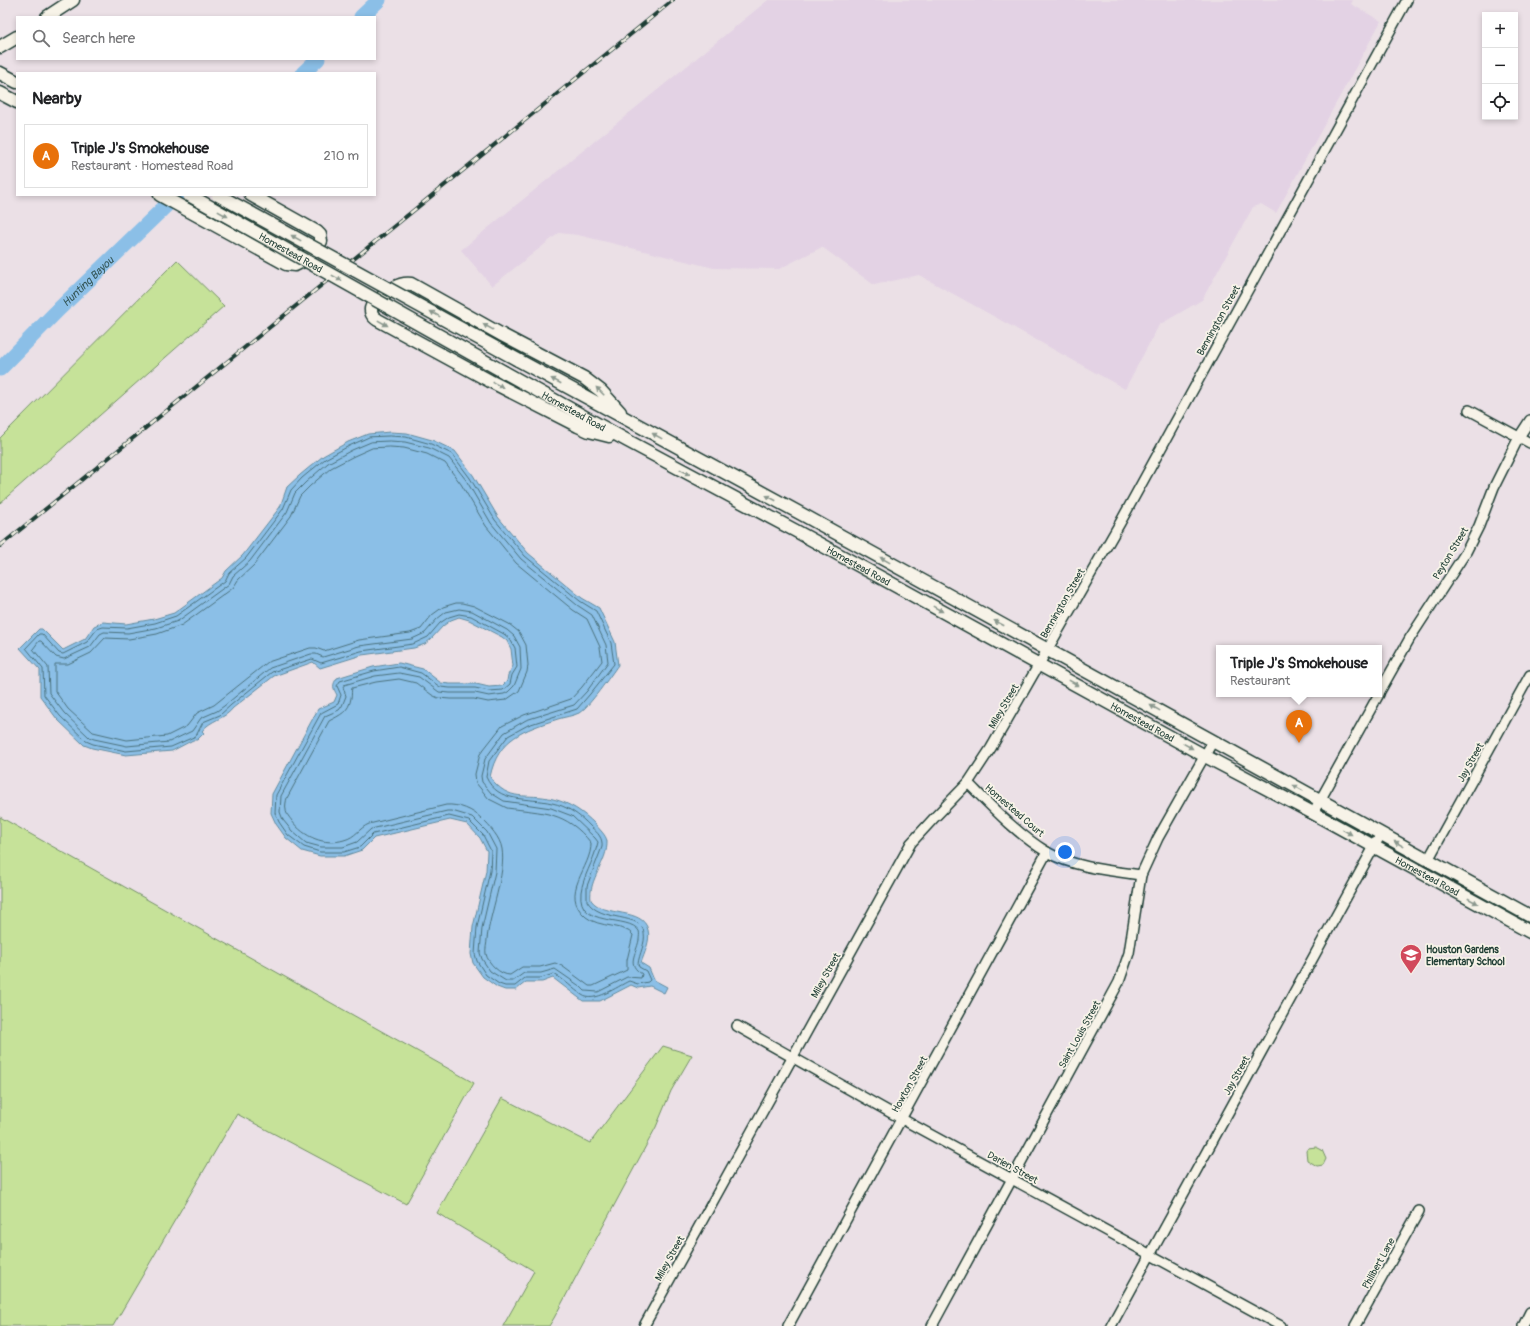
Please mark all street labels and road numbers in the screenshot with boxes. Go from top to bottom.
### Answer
street label: Homestead Road [257,231,325,276]
street label: Bennington Street [1195,282,1244,358]
street label: Homestead Road [539,389,607,434]
street label: Peyton Street [1431,524,1472,582]
street label: Homestead Road [824,544,892,589]
street label: Bennington Street [1038,566,1088,640]
street label: Miley Street [986,681,1022,731]
street label: Homestead Road [1108,700,1176,745]
street label: Jay Street [1455,740,1487,784]
street label: Homestead Court [982,782,1047,840]
street label: Homestead Road [1393,854,1461,899]
street label: Miley Street [809,950,844,1000]
street label: Saint Louis Street [1056,998,1104,1070]
street label: Howton Street [889,1053,931,1115]
street label: Jay Street [1221,1053,1253,1097]
street label: Darien Street [985,1149,1041,1187]
street label: Miley Street [653,1233,688,1283]
street label: Philibert Lane [1360,1236,1398,1291]

